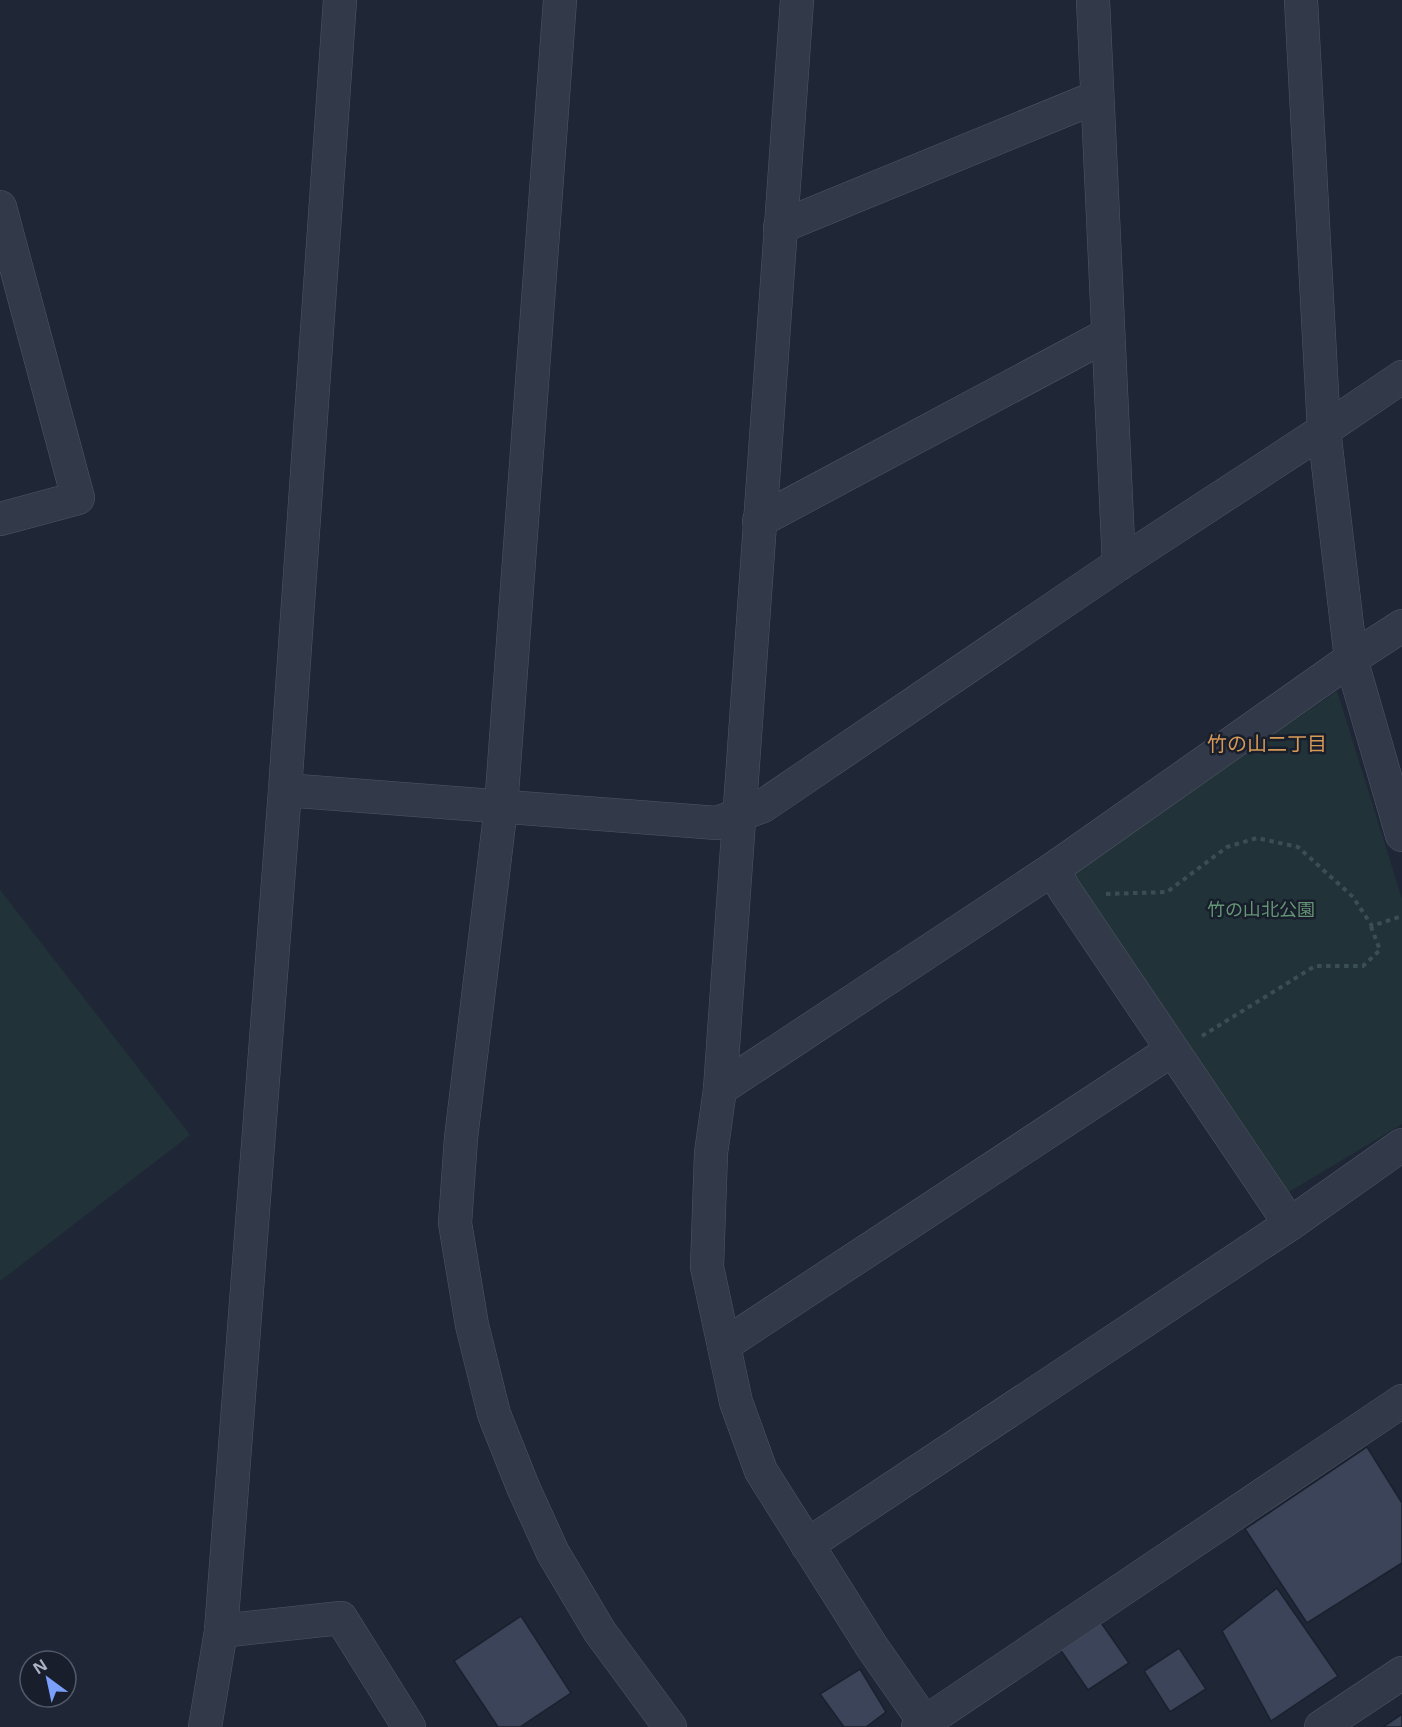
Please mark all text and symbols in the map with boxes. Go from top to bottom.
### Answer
district label: 竹の山二丁目 [1207,730,1327,757]
park label: 竹の山北公園 [1207,897,1315,921]
north arrow [18,1649,78,1709]
text: N [28,1654,51,1679]

